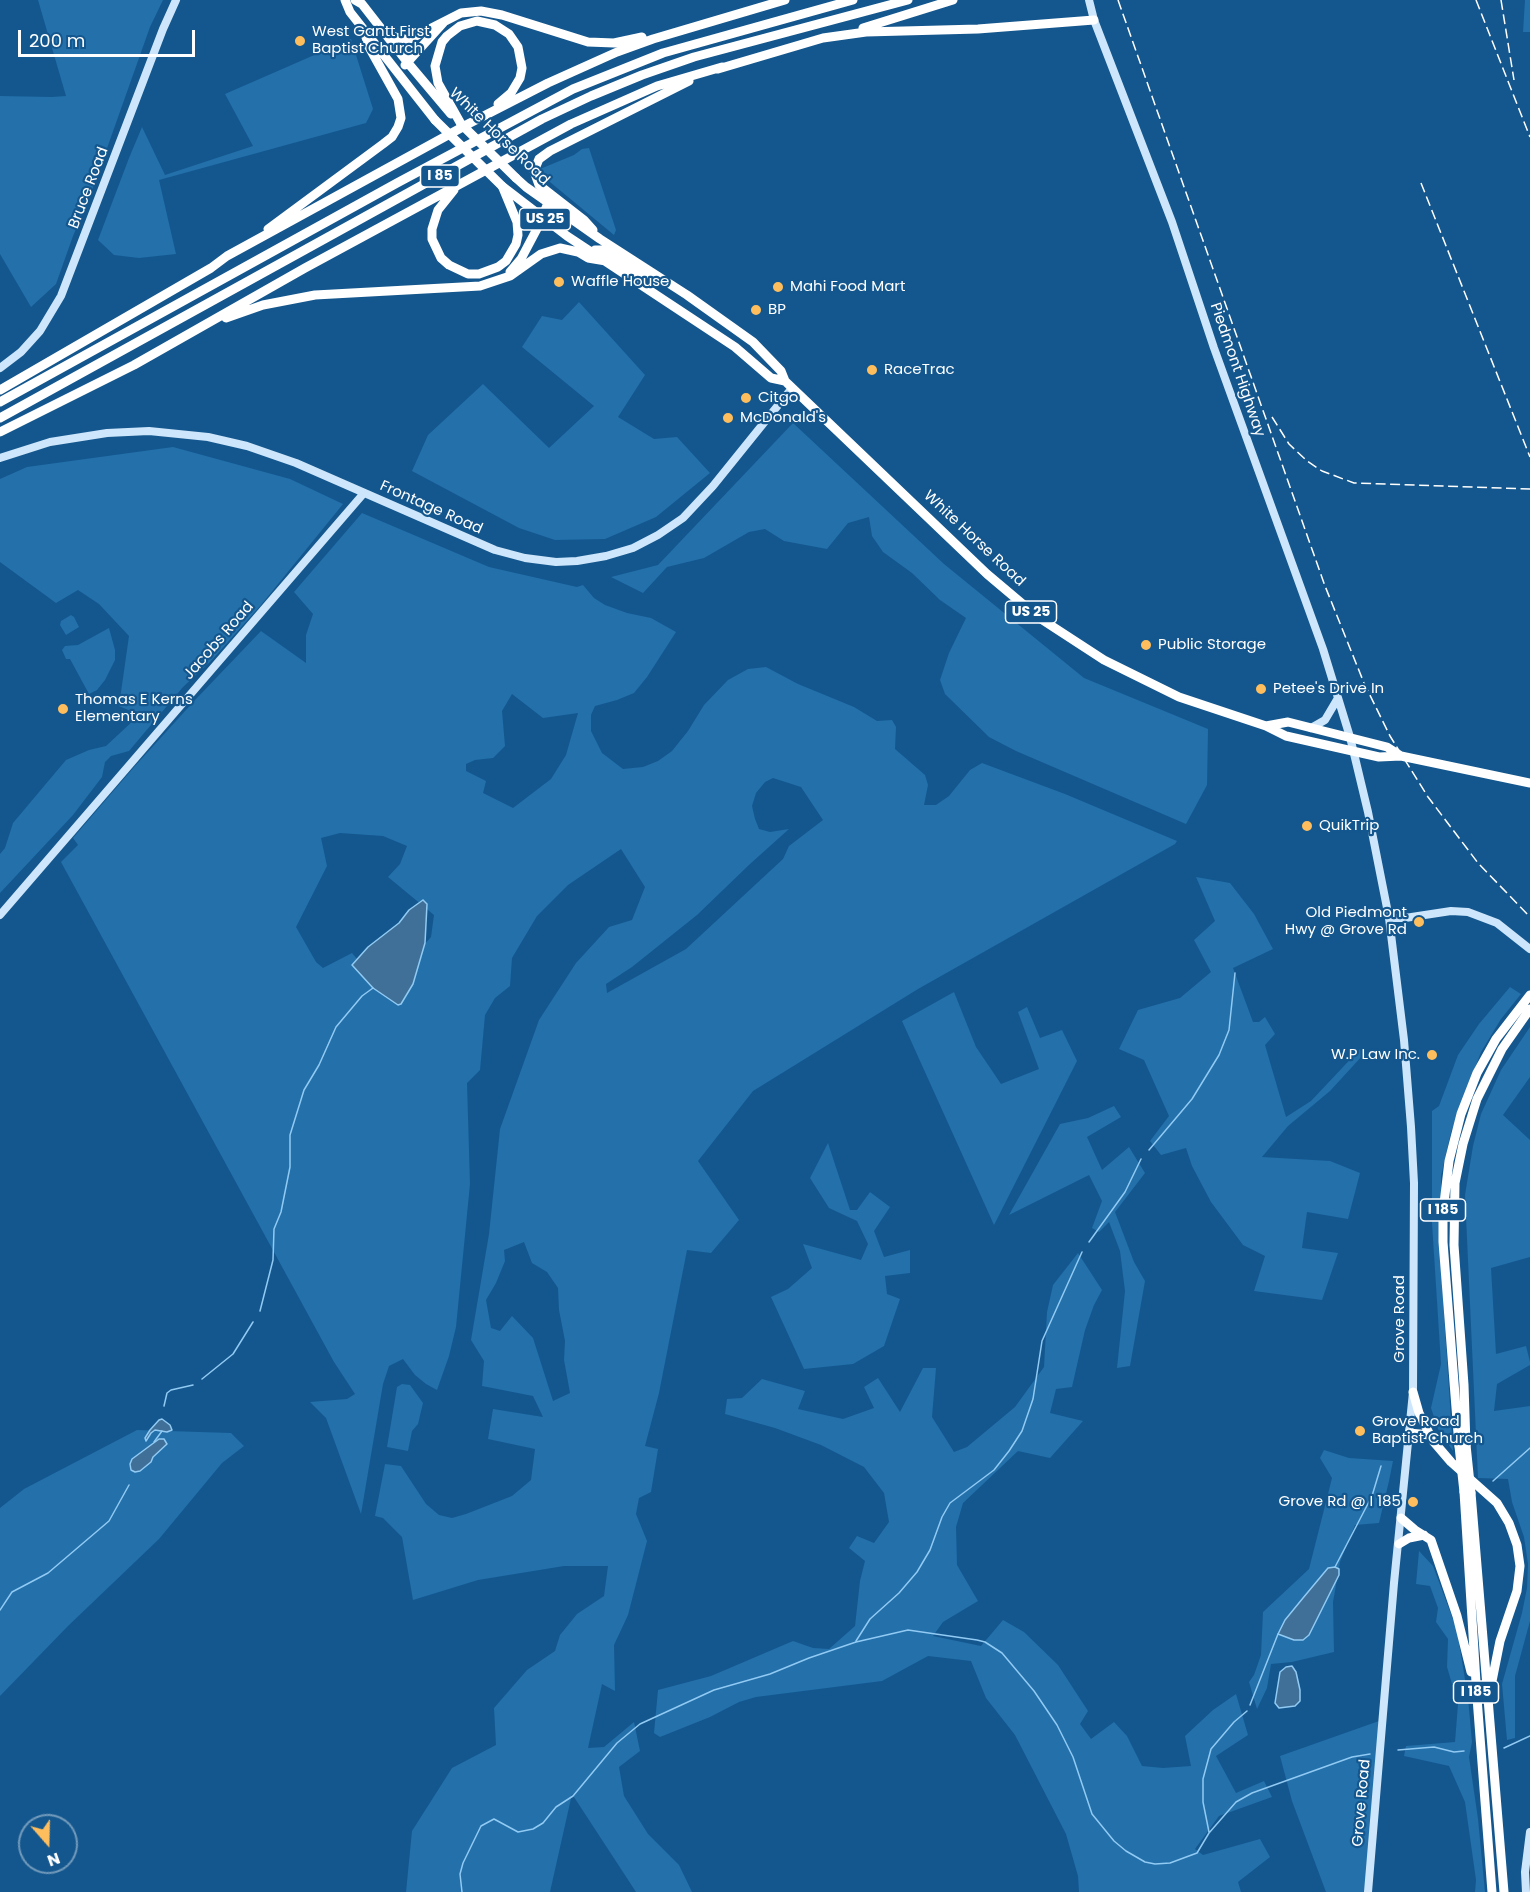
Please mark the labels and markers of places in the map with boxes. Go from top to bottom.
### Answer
place label: West Gantt First Baptist Church [312,23,430,58]
marker: West Gantt First Baptist Church [293,34,307,48]
place label: Waffle House [571,273,669,291]
marker: Waffle House [552,275,566,289]
place label: Mahi Food Mart [790,278,905,296]
marker: Mahi Food Mart [771,280,785,294]
place label: BP [768,301,786,319]
marker: BP [749,303,763,317]
place label: RaceTrac [884,361,955,379]
marker: RaceTrac [865,363,879,377]
place label: Citgo [758,389,798,407]
marker: Citgo [739,391,753,405]
place label: McDonald's [740,409,826,427]
marker: McDonald's [721,411,735,425]
place label: Public Storage [1158,636,1266,654]
marker: Public Storage [1139,638,1153,652]
place label: Petee's Drive In [1273,680,1384,698]
marker: Petee's Drive In [1254,682,1268,696]
place label: Thomas E Kerns Elementary [75,691,193,726]
marker: Thomas E Kerns Elementary [56,702,70,716]
place label: QuikTrip [1319,817,1379,835]
marker: QuikTrip [1300,819,1314,833]
place label: Old Piedmont Hwy @ Grove Rd [1285,904,1407,939]
marker: Old Piedmont Hwy @ Grove Rd [1412,915,1426,929]
place label: W.P Law Inc. [1331,1046,1420,1064]
marker: W.P Law Inc. [1425,1048,1439,1062]
place label: Grove Road Baptist Church [1372,1413,1483,1448]
marker: Grove Road Baptist Church [1353,1424,1367,1438]
place label: Grove Rd @ I 185 [1279,1493,1401,1511]
marker: Grove Rd @ I 185 [1406,1495,1420,1509]

